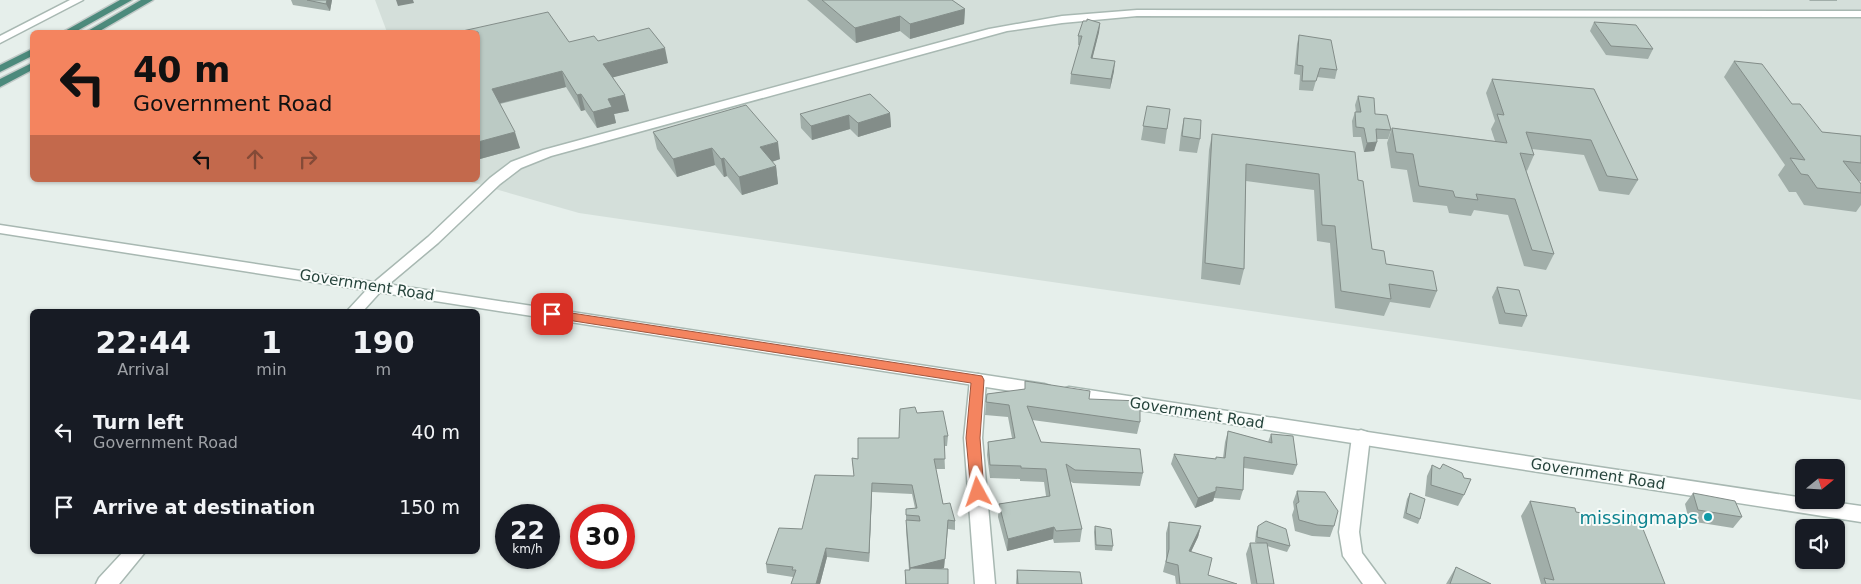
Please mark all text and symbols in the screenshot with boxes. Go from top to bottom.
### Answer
icon: left [50,50,115,115]
text: 40 m [133,50,230,90]
text: Government Road [133,91,332,116]
icon: left [188,145,216,173]
icon: ahead [241,145,269,173]
icon: right [294,145,322,173]
street label: Government Road [298,265,436,305]
pin [531,293,573,335]
icon: arrive [538,300,566,328]
text: 22:44 [95,325,191,360]
text: 1 [261,325,282,360]
text: 190 [352,325,415,360]
text: Arrival [117,360,169,379]
text: min [256,360,287,379]
text: m [375,360,391,379]
street label: Government Road [1128,393,1266,433]
text: Turn left [93,411,184,433]
icon: left [50,418,78,446]
text: 40 m [411,421,460,443]
text: Government Road [93,433,238,452]
street label: Government Road [1529,454,1667,494]
north arrow [1795,459,1845,509]
map controls [1795,459,1845,569]
position arrow [951,465,1003,517]
icon: arrive [50,493,78,521]
text: Arrive at destination [93,496,315,518]
text: 150 m [399,496,460,518]
speed limit sign: 30 [570,504,635,569]
place label: missingmaps [1580,507,1698,528]
marker: missingmaps [1702,511,1714,523]
text: 22 [510,516,545,545]
button: sound [1795,519,1845,569]
text: km/h [512,542,543,556]

